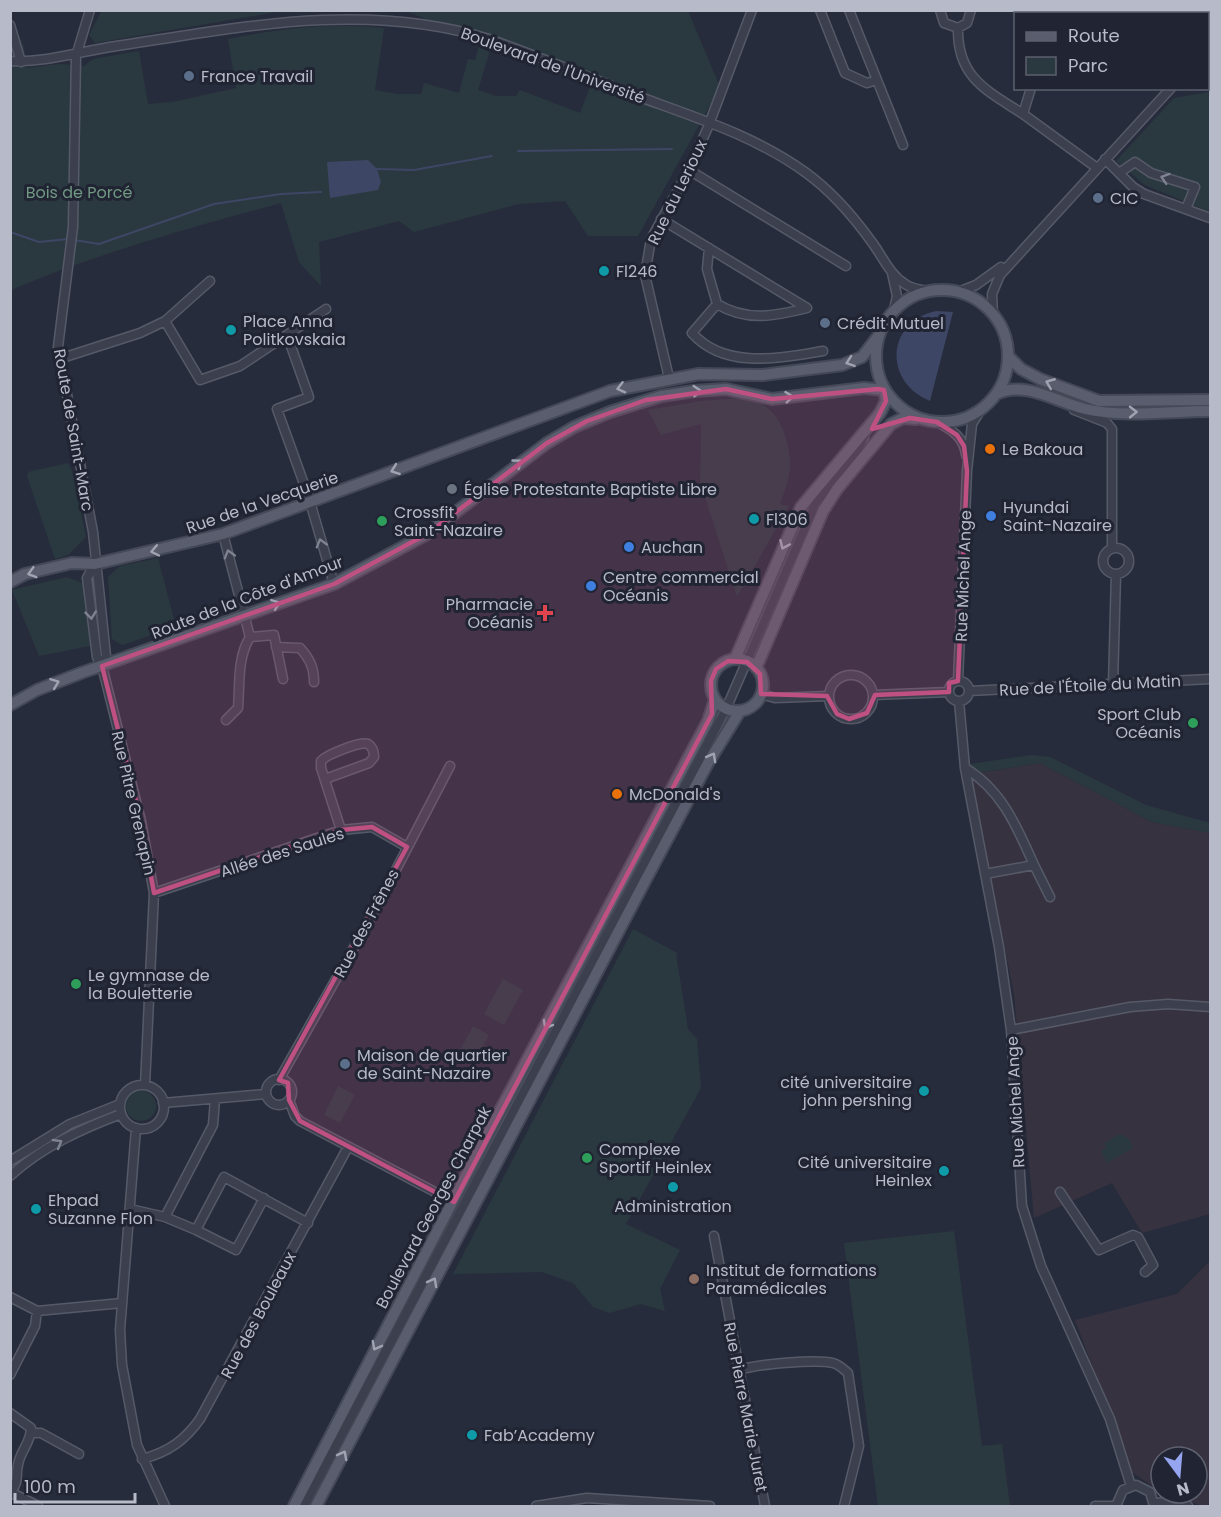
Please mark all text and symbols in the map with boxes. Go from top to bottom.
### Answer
legend [1014,12,1209,90]
street label: Boulevard de l'Université [458,21,648,110]
text: Route [1068,23,1120,48]
text: Parc [1068,53,1108,78]
place label: France Travail [201,65,313,88]
marker: France Travail [182,69,196,83]
street label: Rue du Lerioux [642,135,713,249]
one-way arrow [1160,172,1171,185]
park label: Bois de Porcé [26,181,132,204]
place label: CIC [1110,187,1139,210]
marker: CIC [1091,191,1105,205]
place label: Fl246 [616,260,657,283]
marker: Fl246 [597,264,611,278]
place label: Place Anna Politkovskaia [243,310,346,351]
place label: Crédit Mutuel [837,312,944,335]
marker: Crédit Mutuel [818,316,832,330]
marker: Place Anna Politkovskaia [224,323,238,337]
street label: Route de Saint-Marc [48,347,99,513]
one-way arrow [845,355,856,368]
one-way arrow [1045,378,1056,390]
one-way arrow [616,381,626,393]
one-way arrow [692,385,701,398]
one-way arrow [785,391,794,404]
one-way arrow [1129,406,1138,418]
place label: Le Bakoua [1002,438,1083,461]
marker: Le Bakoua [983,442,997,456]
one-way arrow [512,459,523,470]
one-way arrow [390,463,400,476]
street label: Rue de la Vecquerie [183,466,341,539]
place label: Église Protestante Baptiste Libre [464,478,717,501]
marker: Église Protestante Baptiste Libre [445,482,459,496]
place label: Hyundai Saint-Nazaire [1003,496,1112,537]
place label: Crossfit Saint-Nazaire [394,501,503,542]
place label: Fl306 [766,508,808,531]
marker: Hyundai Saint-Nazaire [984,509,998,523]
street label: Rue Michel Ange [950,510,977,642]
marker: Fl306 [747,512,761,526]
marker: Crossfit Saint-Nazaire [375,514,389,528]
place label: Auchan [641,536,703,559]
one-way arrow [316,538,328,549]
one-way arrow [779,539,791,550]
marker: Auchan [622,540,636,554]
one-way arrow [150,543,160,556]
one-way arrow [224,549,236,560]
street label: Route de la Côte d'Amour [148,550,347,645]
one-way arrow [27,565,37,578]
place label: Centre commercial Océanis [603,566,759,607]
marker: Centre commercial Océanis [584,579,598,593]
place label: Pharmacie Océanis [446,593,533,634]
one-way arrow [270,599,281,612]
marker: Pharmacie Océanis [538,606,552,620]
one-way arrow [84,610,97,619]
street label: Rue de l'Étoile du Matin [999,669,1181,702]
one-way arrow [50,678,60,691]
place label: Sport Club Océanis [1097,703,1181,744]
marker: Sport Club Océanis [1186,716,1200,730]
street label: Rue Pitre Grenapin [106,729,161,878]
one-way arrow [705,753,716,763]
place label: McDonald's [629,783,721,806]
marker: McDonald's [610,787,624,801]
street label: Allée des Saules [217,822,347,883]
street label: Rue des Frênes [328,865,405,982]
place label: Le gymnase de la Bouletterie [88,964,210,1005]
marker: Le gymnase de la Bouletterie [69,977,83,991]
one-way arrow [543,1019,554,1030]
street label: Rue Michel Ange [1001,1036,1030,1168]
place label: Maison de quartier de Saint-Nazaire [357,1044,507,1085]
marker: Maison de quartier de Saint-Nazaire [338,1057,352,1071]
place label: cité universitaire john pershing [780,1071,912,1112]
marker: cité universitaire john pershing [917,1084,931,1098]
street label: Boulevard Georges Charpak [370,1101,497,1312]
one-way arrow [52,1138,62,1150]
place label: Complexe Sportif Heinlex [599,1138,712,1179]
marker: Complexe Sportif Heinlex [580,1151,594,1165]
place label: Cité universitaire Heinlex [798,1151,932,1192]
marker: Cité universitaire Heinlex [937,1164,951,1178]
marker: Administration [666,1180,680,1194]
place label: Ehpad Suzanne Flon [48,1189,153,1230]
place label: Administration [614,1195,732,1218]
marker: Ehpad Suzanne Flon [29,1202,43,1216]
street label: Rue des Bouleaux [215,1248,302,1383]
place label: Institut de formations Paramédicales [706,1259,877,1300]
marker: Institut de formations Paramédicales [687,1272,701,1286]
one-way arrow [426,1277,438,1288]
street label: Rue Pierre Marie Juret [718,1320,773,1494]
one-way arrow [372,1340,383,1350]
place label: Fab’Academy [484,1424,595,1447]
marker: Fab’Academy [465,1428,479,1442]
north arrow [1149,1445,1209,1505]
one-way arrow [336,1450,347,1461]
scale bar [15,1466,135,1504]
text: 100 m [24,1474,76,1499]
text: N [1174,1476,1192,1502]

